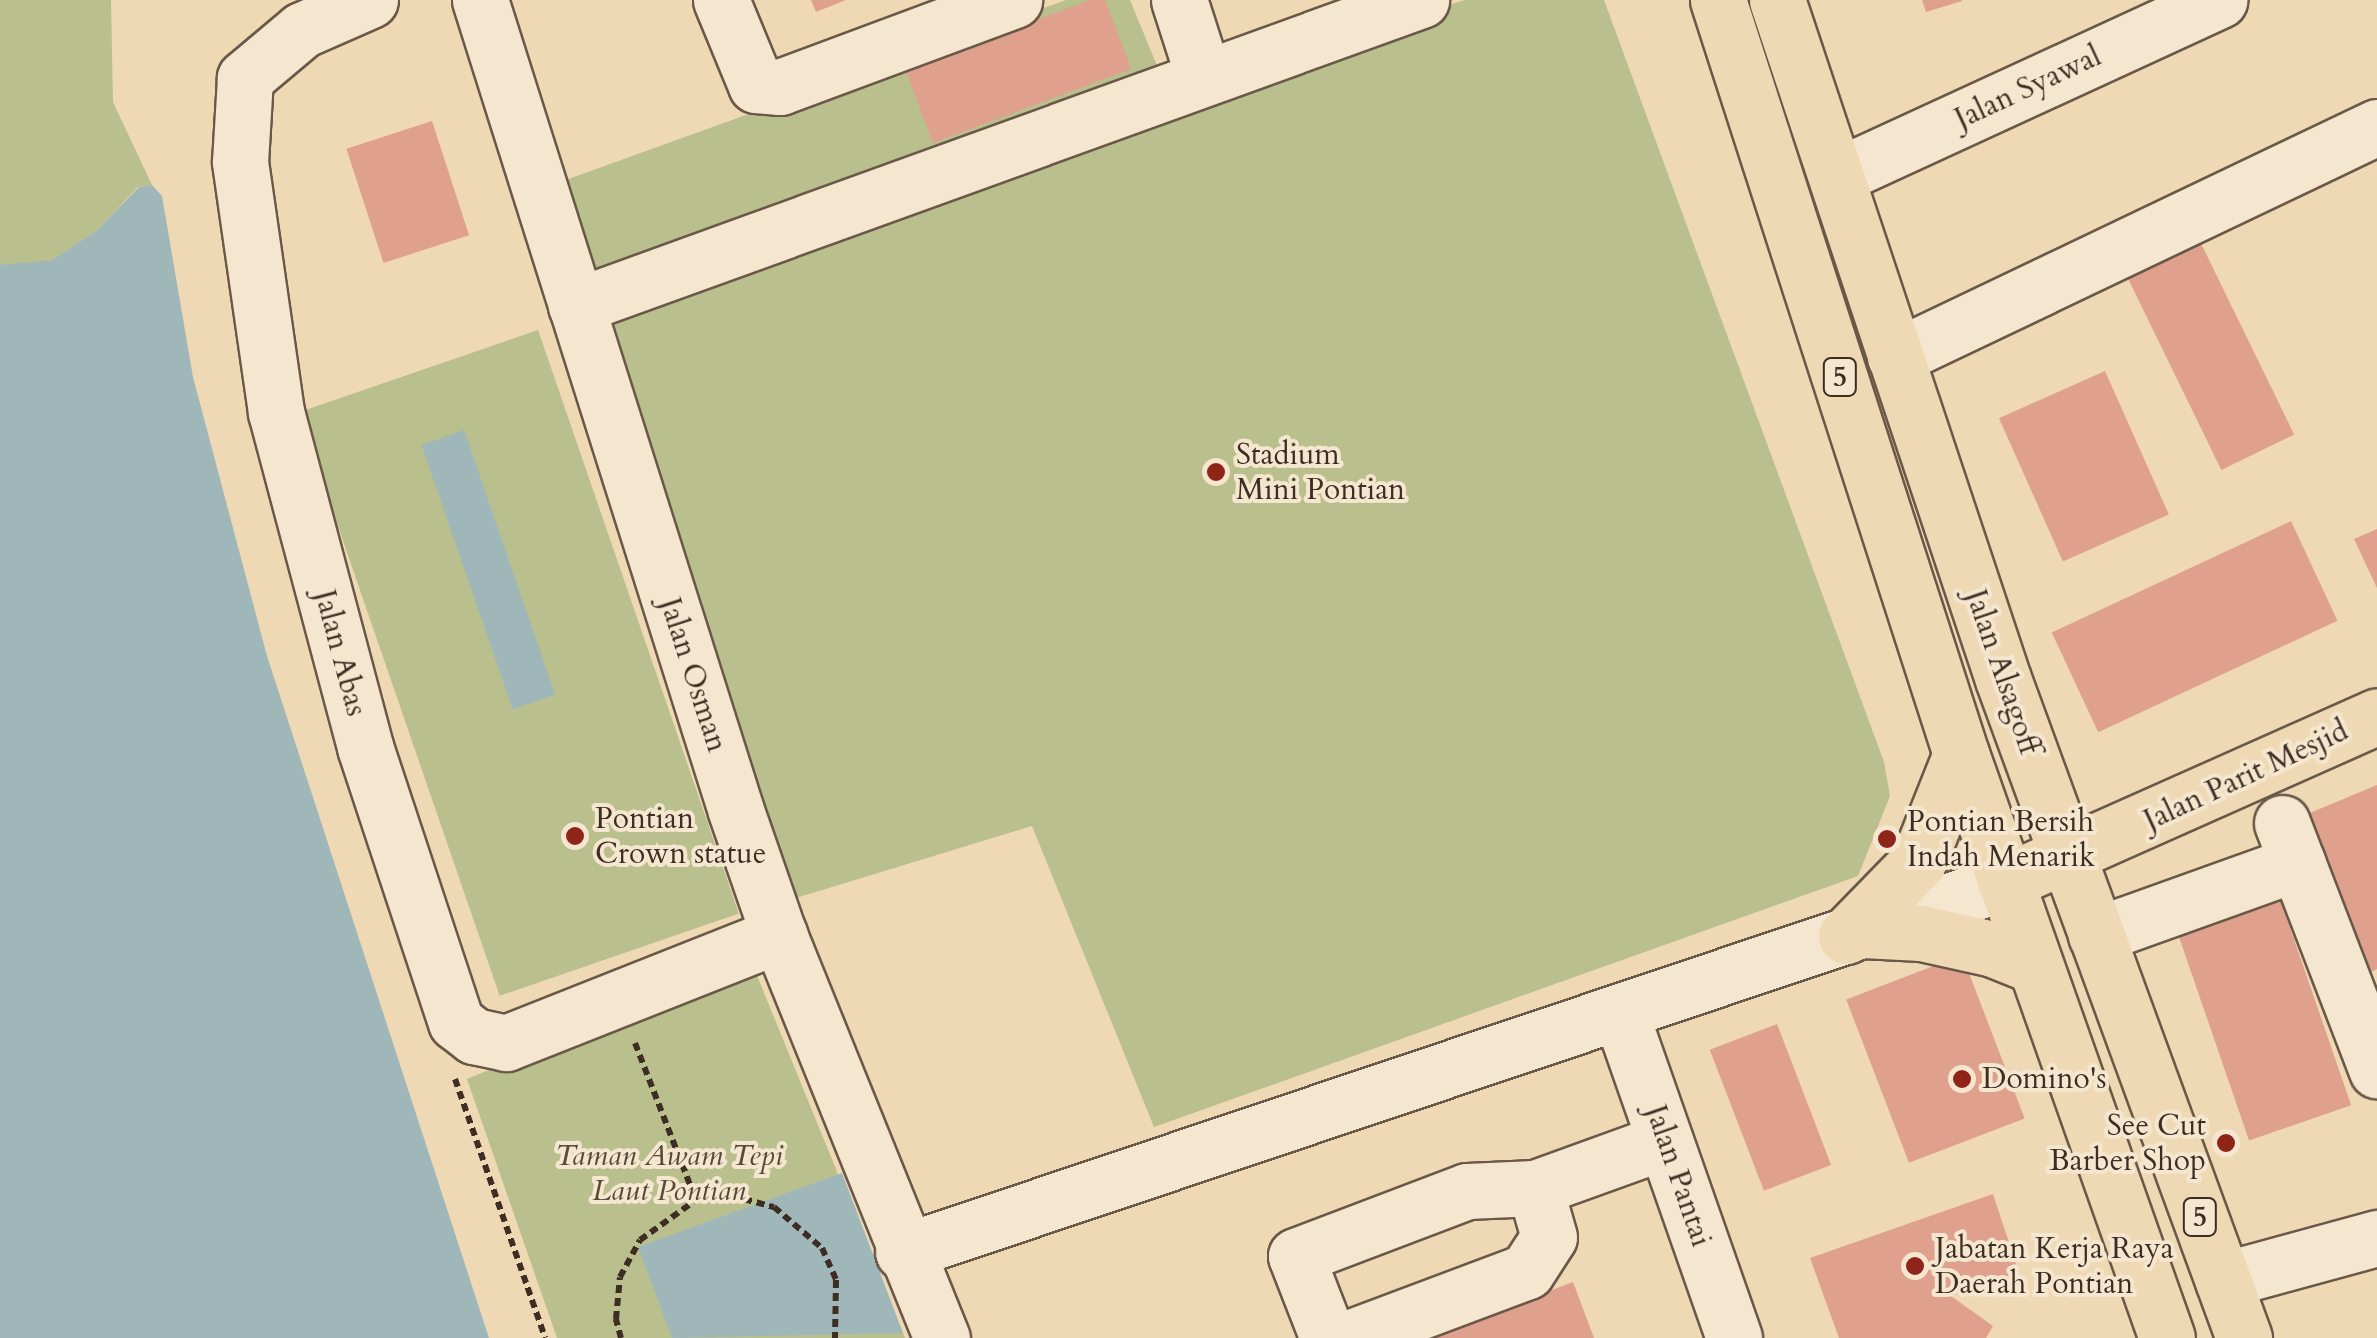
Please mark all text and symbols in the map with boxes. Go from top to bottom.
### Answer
street label: Jalan Syawal [1949,38,2107,138]
road number: 5 [1822,354,1858,400]
place label: Stadium Mini Pontian [1236,437,1405,508]
marker: Stadium Mini Pontian [1205,461,1227,483]
street label: Jalan Alsagoff [1957,585,2047,759]
street label: Jalan Abas [306,586,374,720]
street label: Jalan Osman [651,593,735,757]
street label: Jalan Parit Mesjid [2138,713,2354,839]
place label: Pontian Crown statue [595,801,766,872]
place label: Pontian Bersih Indah Menarik [1907,804,2095,874]
marker: Pontian Crown statue [564,825,586,847]
marker: Pontian Bersih Indah Menarik [1876,828,1898,850]
place label: Domino's [1982,1061,2107,1097]
marker: Domino's [1951,1068,1973,1090]
street label: Jalan Pantai [1637,1100,1719,1252]
place label: See Cut Barber Shop [2049,1108,2206,1178]
marker: See Cut Barber Shop [2215,1132,2237,1154]
park label: Taman Awam Tepi Laut Pontian [555,1138,783,1208]
road number: 5 [2182,1194,2218,1240]
place label: Jabatan Kerja Raya Daerah Pontian [1935,1231,2174,1302]
marker: Jabatan Kerja Raya Daerah Pontian [1904,1255,1926,1277]

